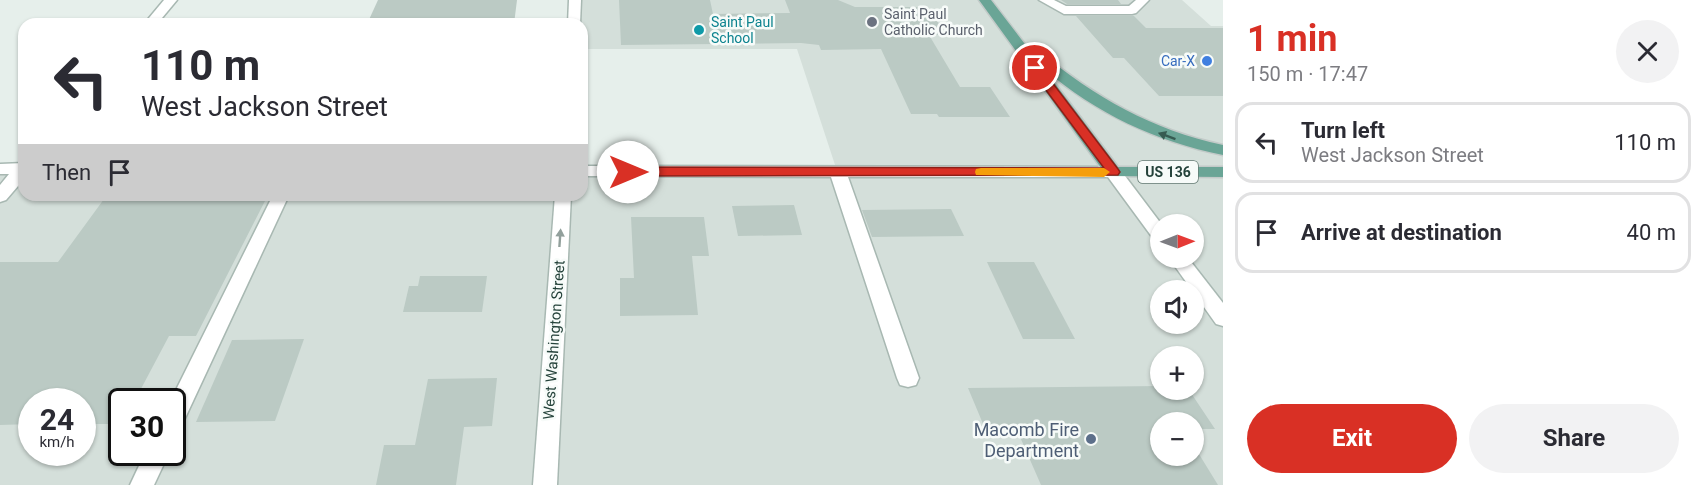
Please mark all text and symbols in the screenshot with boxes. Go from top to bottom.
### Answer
place label: Saint Paul Catholic Church [884,6,983,38]
place label: Saint Paul School [711,14,774,46]
marker: Saint Paul Catholic Church [865,15,879,29]
text: 1 min [1247,18,1338,60]
button: close [1616,20,1679,83]
marker: Saint Paul School [692,23,706,37]
text: 110 m [141,41,260,90]
icon: left [42,42,120,120]
pin [1009,42,1060,93]
icon: arrive [1018,51,1051,84]
place label: Car-X [1161,53,1195,69]
marker: Car-X [1200,54,1214,68]
text: 150 m · 17:47 [1247,62,1368,86]
text: West Jackson Street [141,91,388,123]
text: Turn left [1301,118,1385,143]
icon: left [1250,126,1283,159]
one-way arrow [1157,130,1175,140]
text: 110 m [1614,130,1676,155]
position arrow [596,140,660,204]
text: West Jackson Street [1301,143,1484,167]
icon: arrive [103,156,136,189]
text: Then [42,160,91,185]
road number: US 136 [1138,161,1198,183]
north arrow [1150,214,1204,268]
map controls [1150,214,1204,466]
icon: arrive [1250,216,1283,249]
text: Arrive at destination [1301,220,1502,245]
text: 40 m [1627,220,1676,245]
one-way arrow [555,228,565,247]
street label: West Washington Street [539,260,569,420]
button: sound [1150,280,1204,334]
button: + [1150,346,1204,400]
speed limit sign: 30 [108,388,186,466]
text: 24 [40,402,74,437]
button: Exit [1247,404,1457,473]
button: Share [1469,404,1679,473]
button: − [1150,412,1204,466]
place label: Macomb Fire Department [974,419,1079,461]
marker: Macomb Fire Department [1084,432,1098,446]
text: km/h [39,433,75,451]

